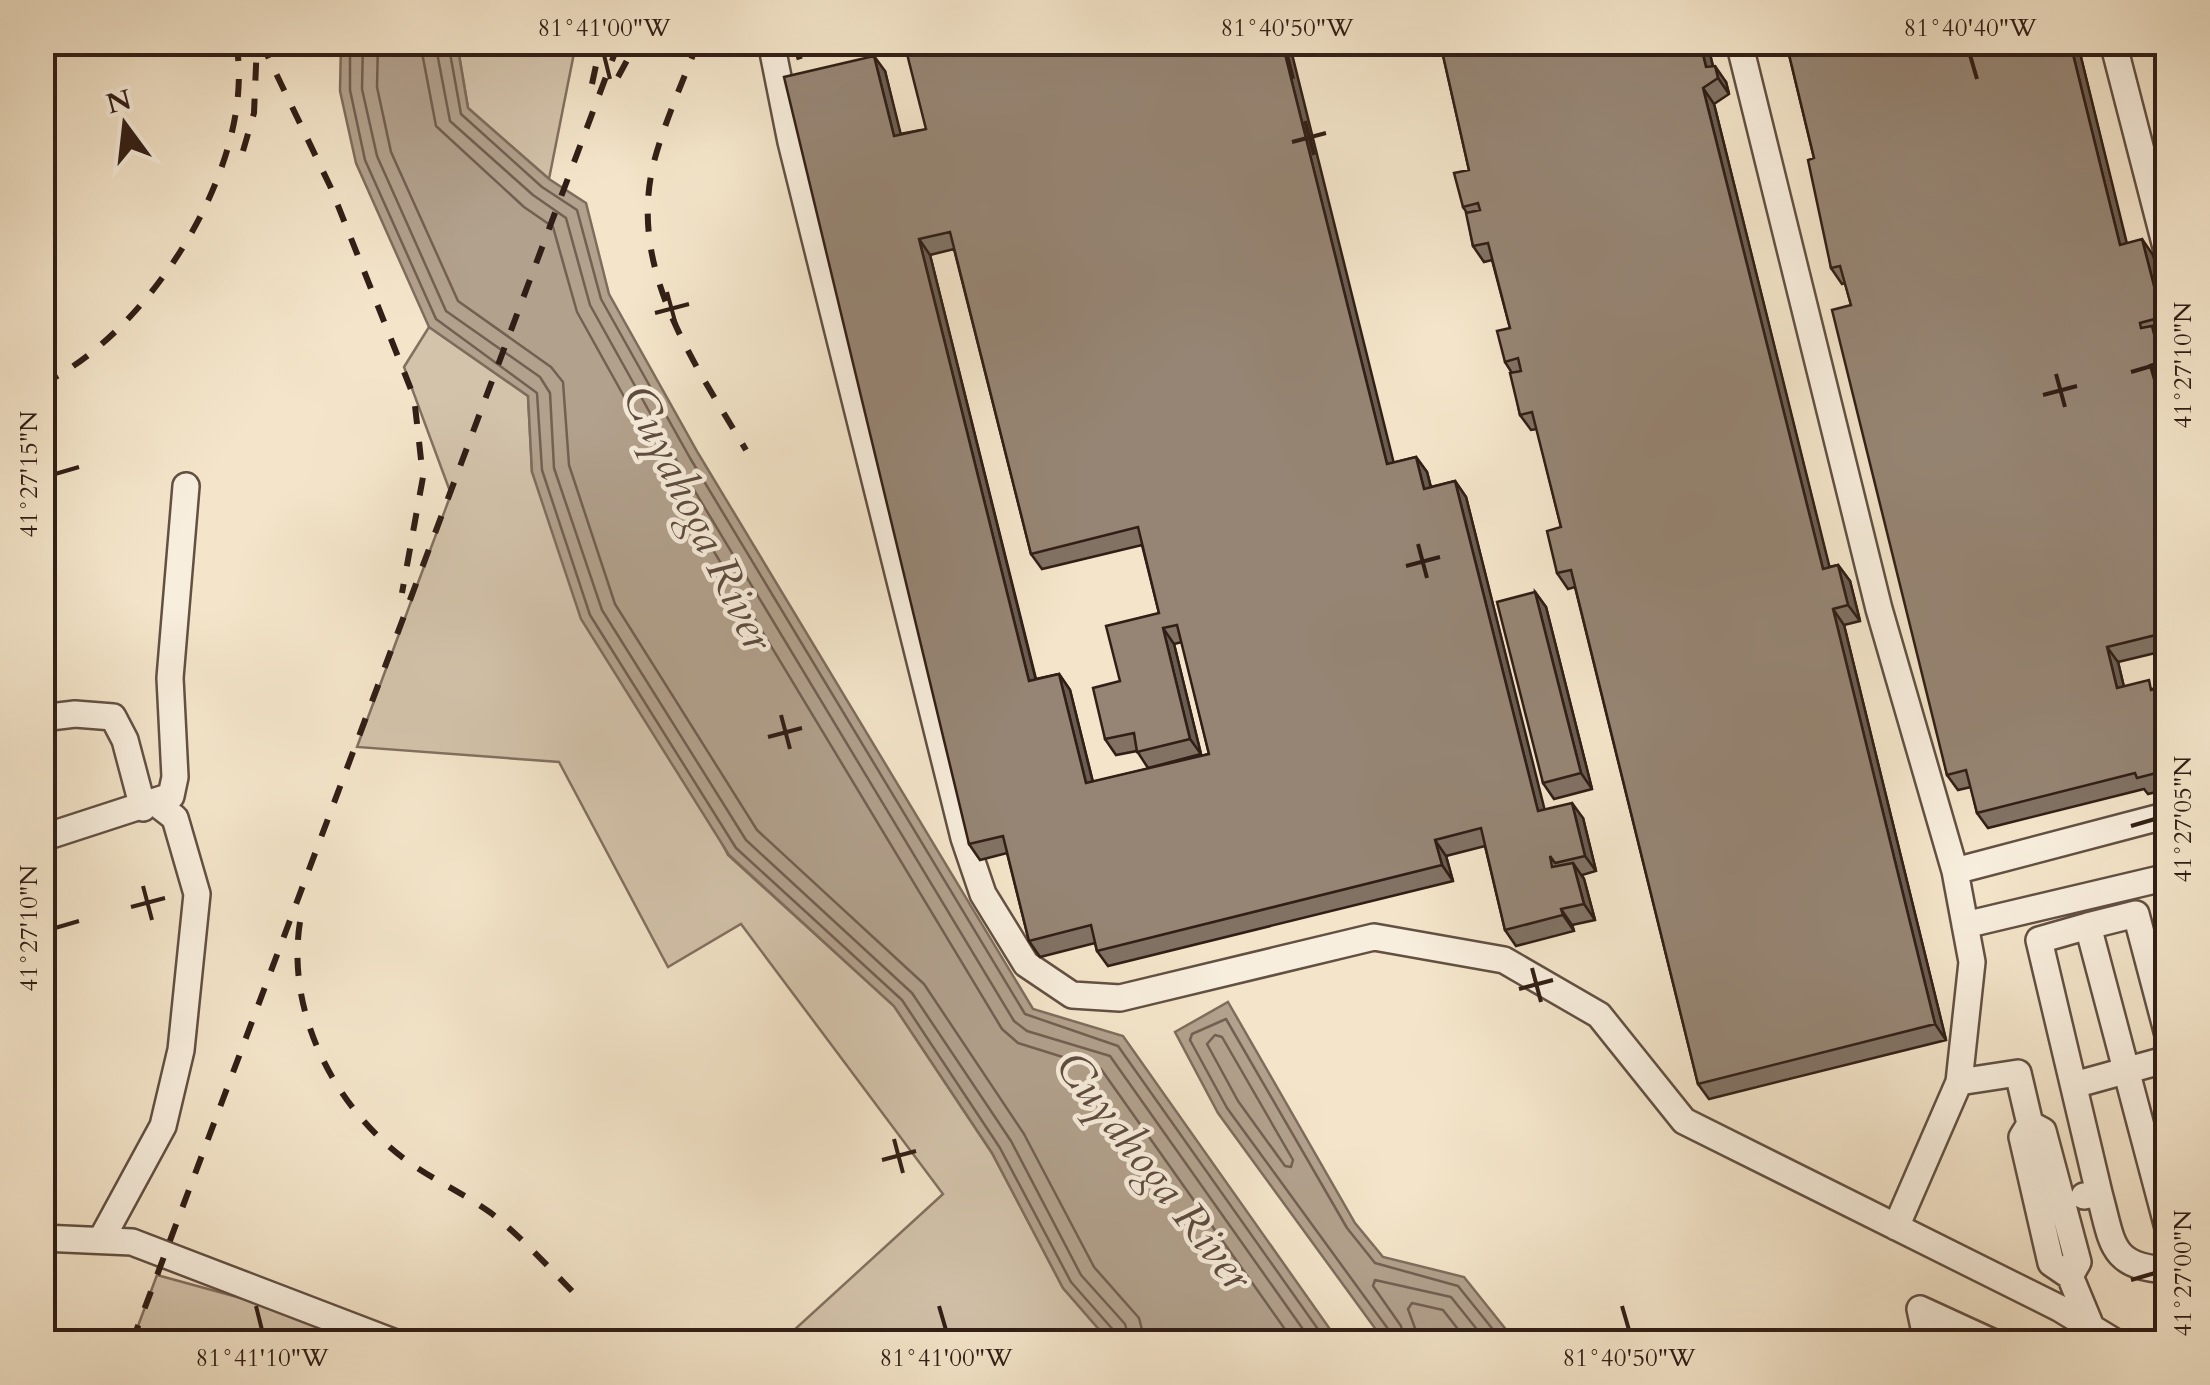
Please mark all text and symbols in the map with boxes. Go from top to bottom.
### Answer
text: 81°41'00"W [537,11,671,45]
text: 81°40'50"W [1220,11,1354,45]
text: 81°40'40"W [1903,11,2037,45]
north arrow [75,75,175,175]
text: N [102,80,135,123]
text: 41°27'10"N [2166,302,2200,428]
water label: Cuyahoga River [607,375,789,662]
text: 41°27'15"N [12,411,46,537]
text: 41°27'05"N [2166,756,2200,882]
text: 41°27'10"N [12,865,46,991]
water label: Cuyahoga River [1041,1039,1268,1304]
text: 41°27'00"N [2166,1210,2200,1336]
text: 81°41'10"W [195,1341,329,1375]
text: 81°41'00"W [879,1341,1013,1375]
text: 81°40'50"W [1562,1341,1696,1375]

